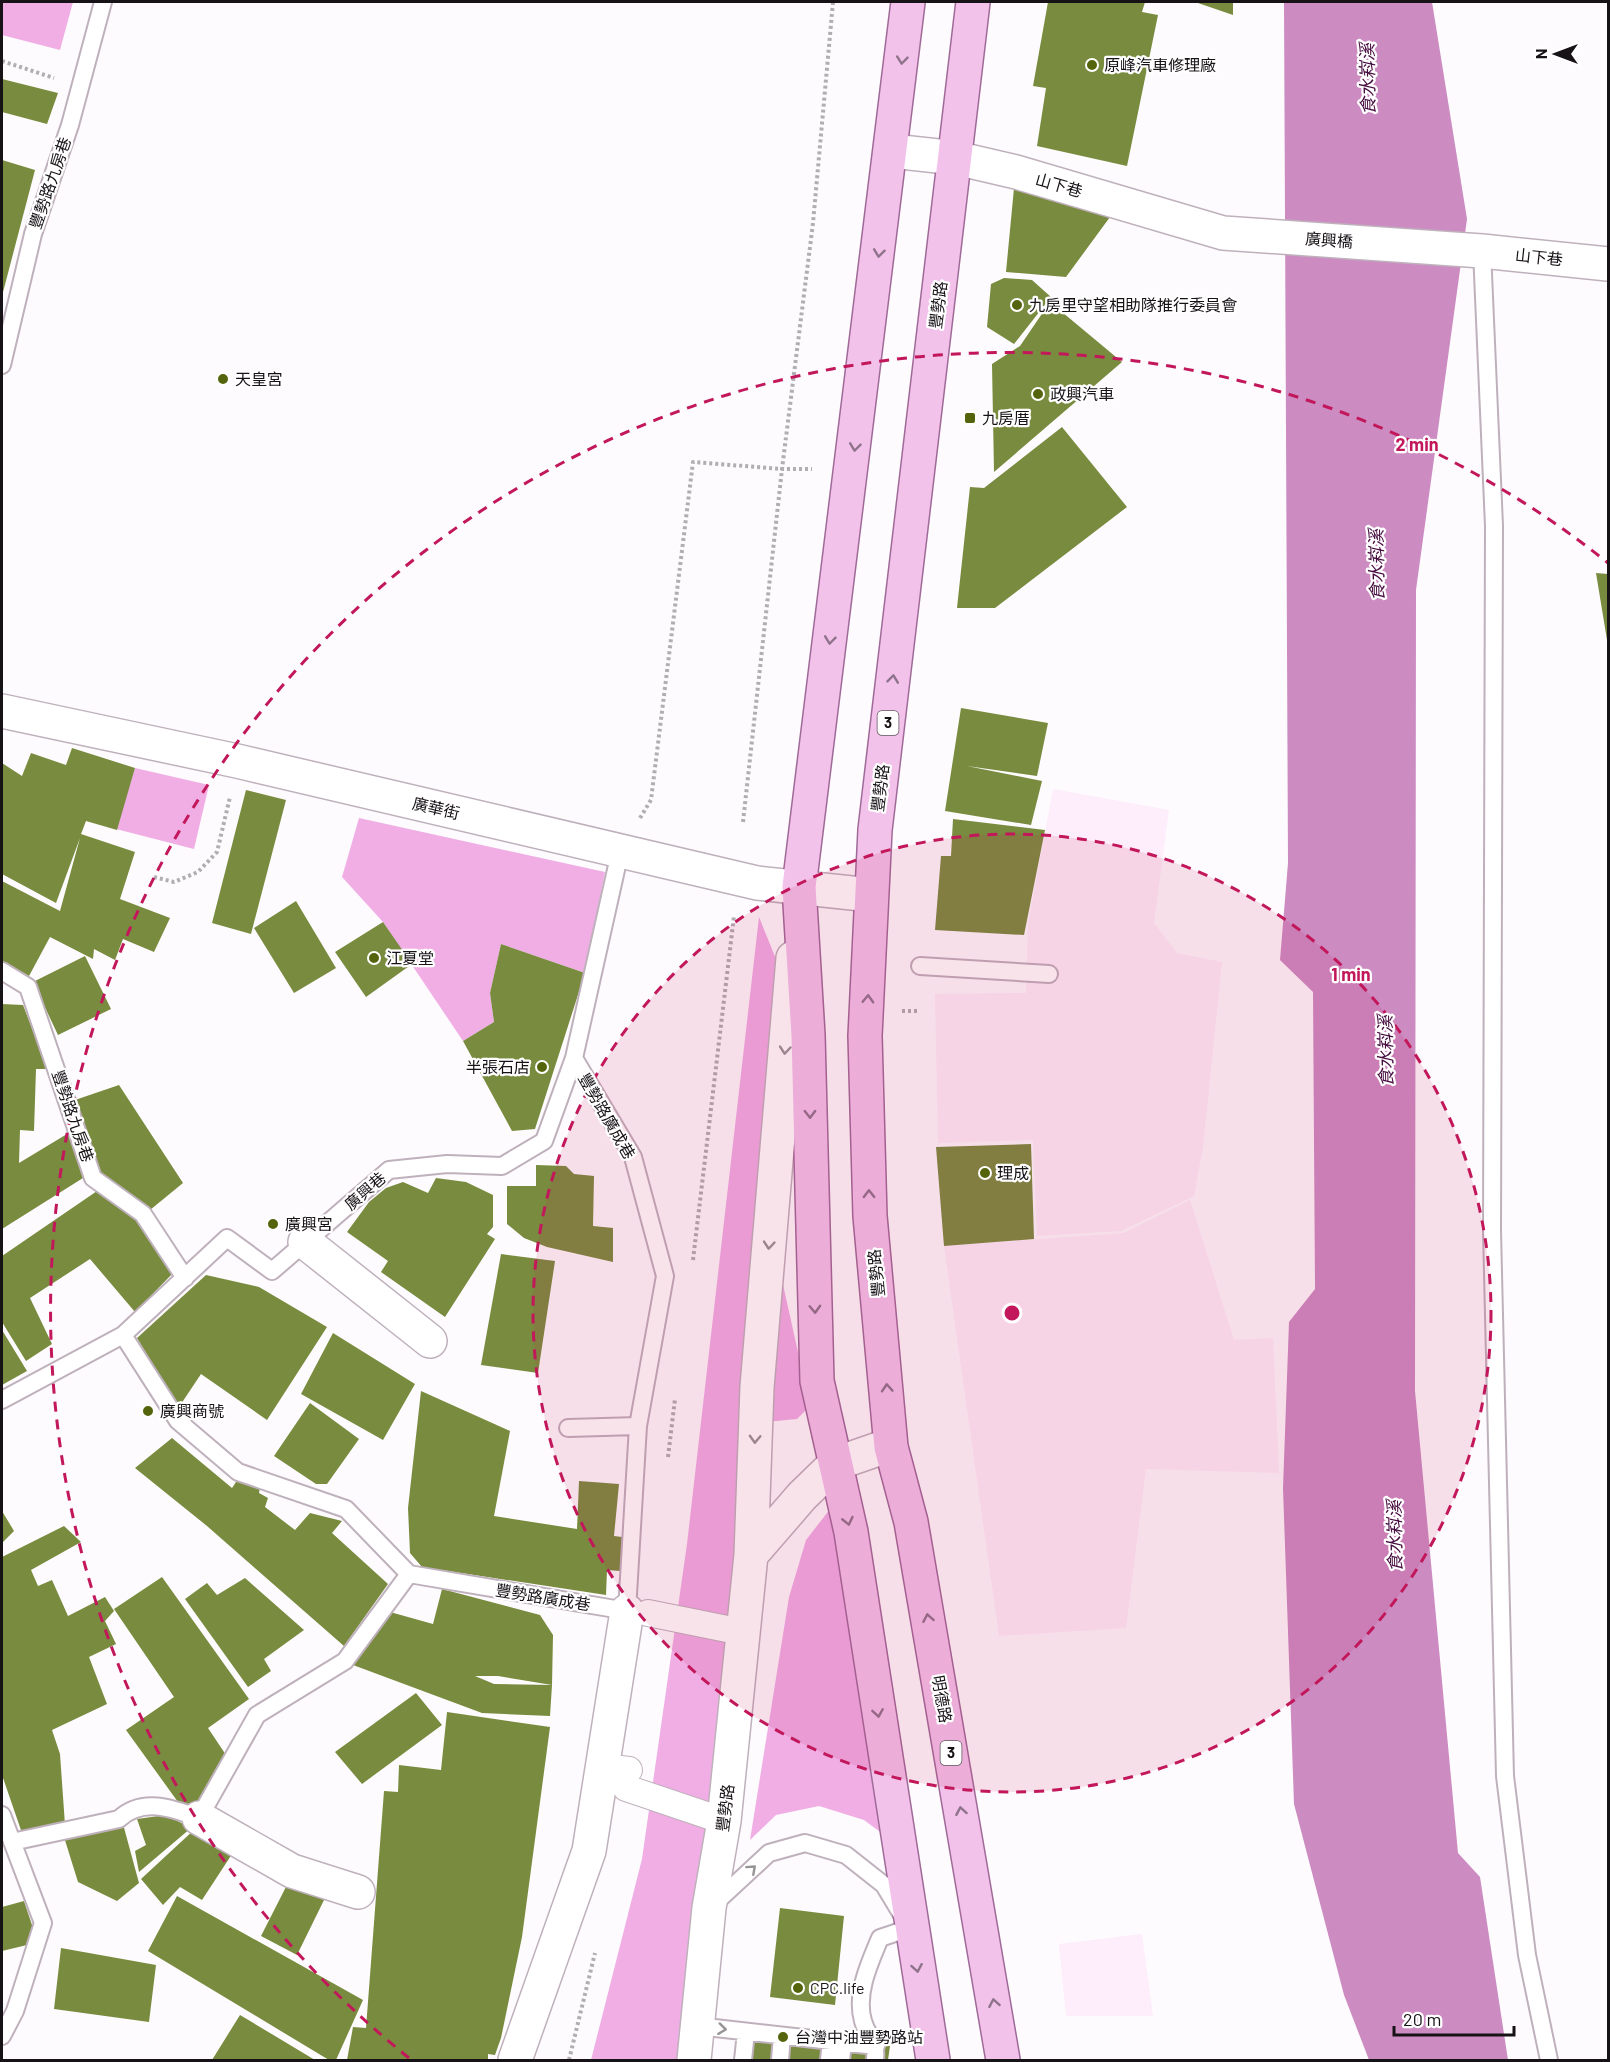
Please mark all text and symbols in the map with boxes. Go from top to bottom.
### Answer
north arrow [1526,24,1586,84]
water label: 食水嵙溪 [1355,40,1379,115]
text: N [1531,49,1550,59]
one-way arrow [896,55,909,64]
place label: 原峰汽車修理廠 [1104,55,1216,74]
marker: 原峰汽車修理廠 [1085,58,1099,72]
street label: 豐勢路九房巷 [25,134,74,231]
street label: 山下巷 [1033,169,1085,200]
street label: 廣興橋 [1304,228,1354,251]
street label: 山下巷 [1514,245,1564,268]
one-way arrow [873,249,886,258]
street label: 豐勢路 [925,280,950,330]
place label: 九房里守望相助隊推行委員會 [1029,295,1237,314]
marker: 九房里守望相助隊推行委員會 [1010,298,1024,312]
place label: 天皇宮 [235,369,283,388]
marker: 天皇宮 [216,372,230,386]
place label: 政興汽車 [1050,384,1114,403]
marker: 政興汽車 [1031,387,1045,401]
place label: 九房厝 [982,408,1030,427]
marker: 九房厝 [963,411,977,425]
text: 2 min [1395,433,1439,455]
one-way arrow [849,442,861,451]
water label: 食水嵙溪 [1364,526,1388,601]
one-way arrow [824,636,836,645]
one-way arrow [886,675,899,684]
road number: 3 [878,711,898,735]
street label: 豐勢路 [867,763,892,813]
street label: 廣華街 [411,793,462,822]
place label: 江夏堂 [386,948,434,967]
marker: 江夏堂 [367,951,381,965]
text: 1 min [1331,963,1371,985]
one-way arrow [862,995,874,1004]
water label: 食水嵙溪 [1373,1012,1397,1087]
one-way arrow [779,1046,792,1055]
place label: 半張石店 [466,1057,530,1076]
marker: 半張石店 [535,1060,549,1074]
street label: 豐勢路九房巷 [49,1067,98,1164]
street label: 豐勢路廣成巷 [575,1069,640,1162]
one-way arrow [804,1109,816,1118]
place label: 理成 [997,1163,1029,1182]
marker: 理成 [978,1166,992,1180]
street label: 廣興巷 [340,1168,389,1214]
one-way arrow [863,1190,875,1199]
place label: 廣興宮 [285,1214,333,1233]
marker: 廣興宮 [266,1217,280,1231]
one-way arrow [763,1240,776,1249]
street label: 豐勢路 [864,1248,887,1298]
centre of rings [1002,1303,1022,1323]
one-way arrow [808,1304,821,1313]
one-way arrow [881,1384,894,1393]
place label: 廣興商號 [160,1401,224,1420]
marker: 廣興商號 [141,1404,155,1418]
one-way arrow [749,1435,762,1444]
water label: 食水嵙溪 [1382,1497,1406,1572]
one-way arrow [841,1515,854,1525]
street label: 豐勢路廣成巷 [494,1580,592,1613]
one-way arrow [922,1614,935,1624]
street label: 明德路 [929,1674,956,1724]
one-way arrow [871,1709,883,1718]
road number: 3 [940,1741,962,1765]
street label: 豐勢路 [712,1783,737,1833]
one-way arrow [955,1806,968,1816]
one-way arrow [745,1865,755,1876]
one-way arrow [910,1963,923,1973]
place label: CPC.life [810,1978,864,1997]
marker: CPC.life [791,1981,805,1995]
one-way arrow [988,1998,1000,2007]
scale bar [1394,1999,1514,2037]
text: 20 m [1403,2008,1441,2030]
one-way arrow [717,2023,726,2035]
place label: 台灣中油豐勢路站 [795,2027,923,2046]
marker: 台灣中油豐勢路站 [776,2030,790,2044]

